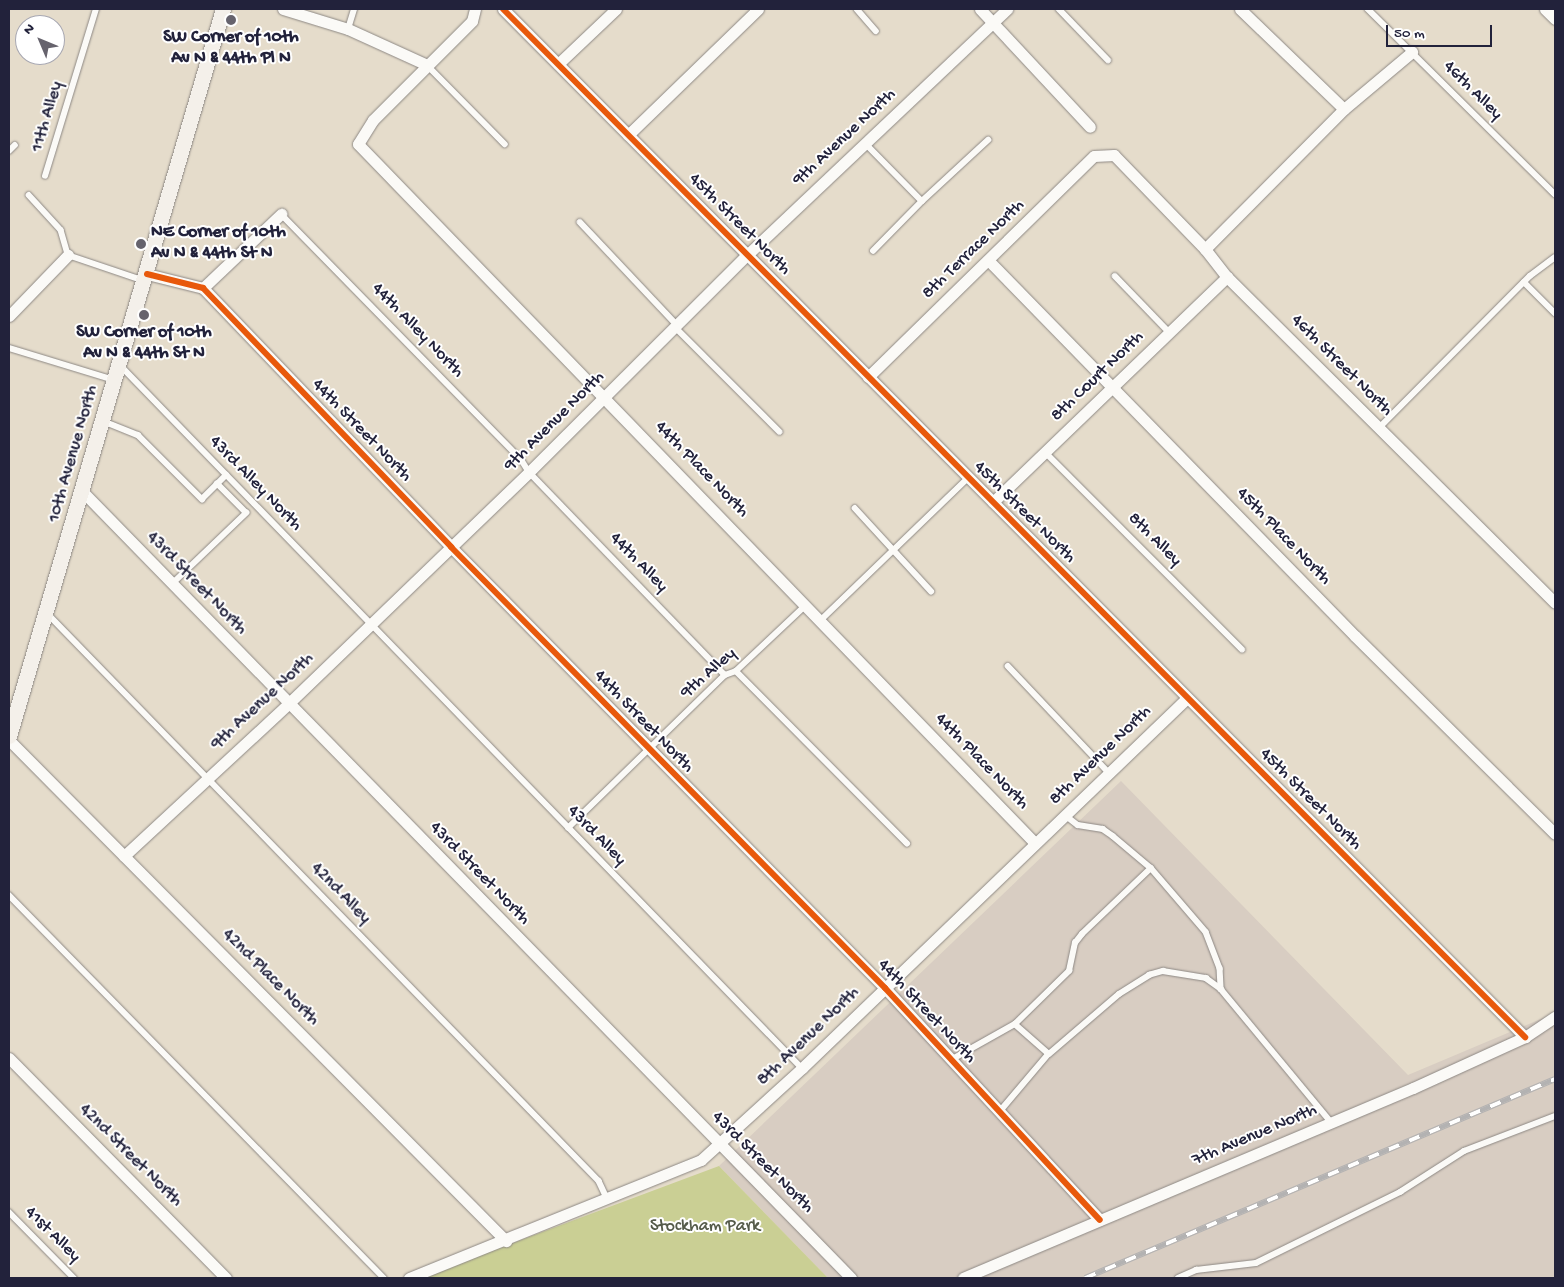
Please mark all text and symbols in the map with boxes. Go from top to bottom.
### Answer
marker: SW Corner of 10th Av N & 44th Pl N [225,14,237,26]
north arrow [15,15,65,65]
scale bar [1389,15,1495,47]
text: N [20,21,39,39]
text: 50 m [1394,25,1425,43]
place label: SW Corner of 10th Av N & 44th Pl N [163,28,299,70]
street label: 46th Alley [1438,57,1506,125]
street label: 11th Alley [27,79,69,155]
street label: 9th Avenue North [789,85,901,191]
street label: 45th Street North [683,169,795,281]
street label: 8th Terrace North [918,196,1030,304]
place label: NE Corner of 10th Av N & 44th St N [151,223,286,266]
marker: NE Corner of 10th Av N & 44th St N [135,238,147,250]
street label: 44th Alley North [366,279,468,383]
marker: SW Corner of 10th Av N & 44th St N [138,309,150,321]
street label: 46th Street North [1285,310,1397,422]
place label: SW Corner of 10th Av N & 44th St N [76,323,212,366]
street label: 8th Court North [1047,327,1149,427]
street label: 9th Avenue North [500,367,610,477]
street label: 44th Street North [306,375,416,487]
street label: 10th Avenue North [44,383,104,525]
street label: 44th Place North [649,417,753,523]
street label: 43rd Alley North [204,432,306,536]
street label: 45th Street North [968,457,1080,569]
street label: 45th Place North [1231,484,1335,590]
street label: 8th Alley [1122,508,1186,572]
street label: 43rd Street North [141,528,251,640]
street label: 44th Alley [604,529,672,597]
street label: 9th Alley [677,644,741,704]
street label: 9th Avenue North [207,649,319,755]
street label: 44th Street North [588,666,698,778]
street label: 8th Avenue North [1045,702,1157,810]
street label: 44th Place North [929,709,1033,815]
street label: 45th Street North [1254,744,1366,856]
street label: 43rd Alley [562,801,630,871]
street label: 43rd Street North [424,818,534,930]
street label: 42nd Alley [305,859,375,929]
street label: 42nd Place North [217,925,323,1031]
street label: 44th Street North [872,955,980,1069]
street label: 8th Avenue North [753,983,865,1091]
street label: 42nd Street North [74,1100,186,1212]
street label: 7th Avenue North [1189,1100,1321,1172]
street label: 43rd Street North [706,1107,818,1219]
street label: 41st Alley [19,1202,85,1268]
park label: Stockham Park [650,1216,760,1238]

